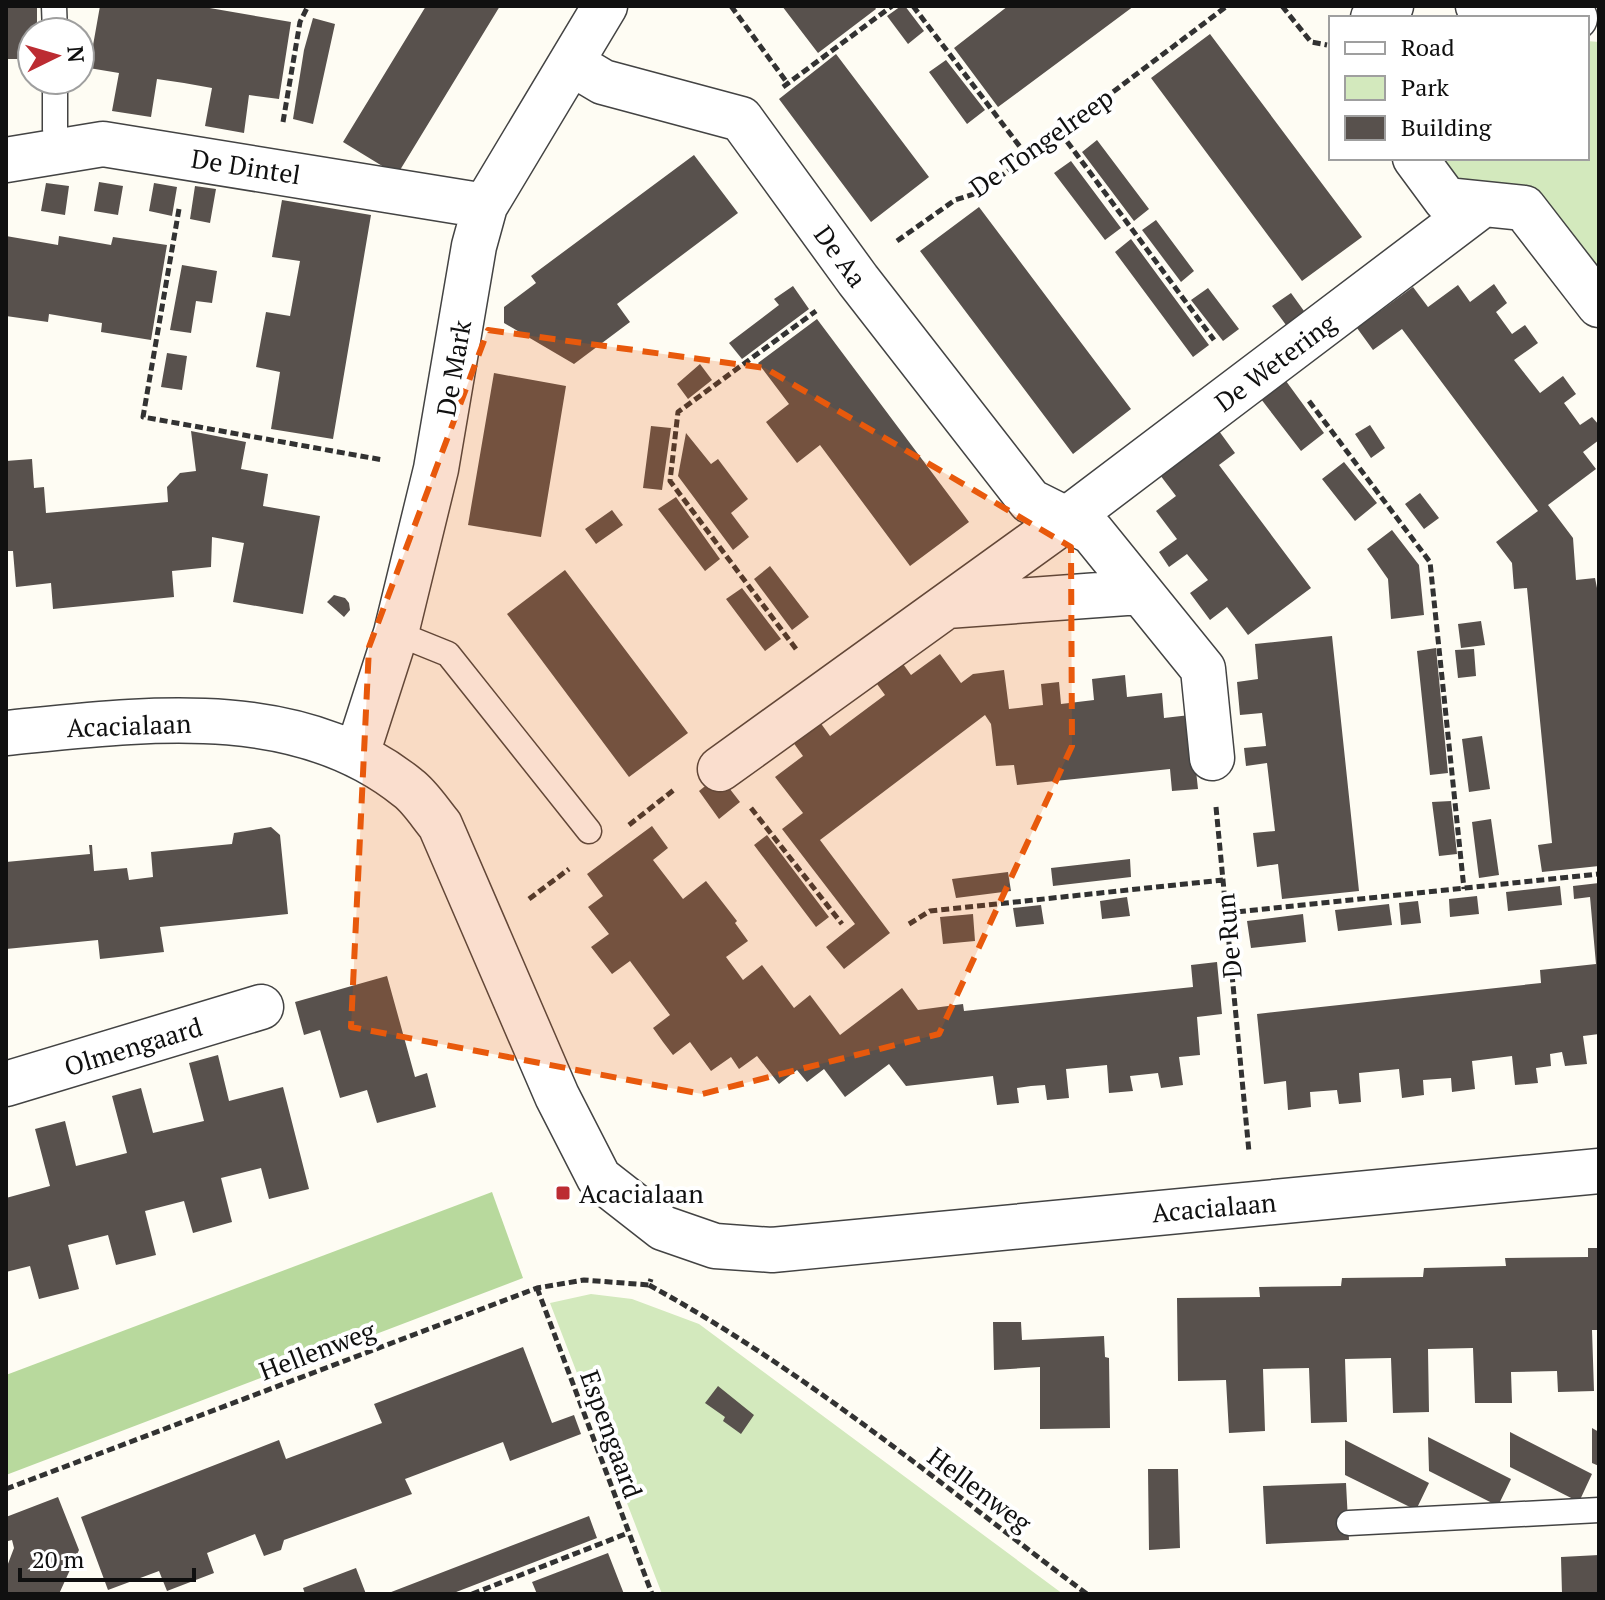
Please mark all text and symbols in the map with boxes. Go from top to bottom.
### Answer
north arrow [16,16,96,96]
legend [1329,16,1589,160]
text: Road [1401,31,1455,63]
text: N [61,45,92,64]
text: Park [1401,71,1450,103]
street label: De Tongelreep [963,80,1119,204]
text: Building [1401,111,1492,143]
street label: De Dintel [189,141,303,191]
street label: De Aa [807,218,875,294]
street label: De Wetering [1208,305,1343,419]
street label: De Mark [428,317,478,419]
street label: Acacialaan [66,706,192,744]
street label: De Run [1207,892,1249,980]
street label: Olmengaard [60,1009,206,1083]
place label: Acacialaan [579,1176,704,1210]
marker: Acacialaan [554,1184,572,1202]
street label: Acacialaan [1150,1185,1278,1229]
street label: Hellenweg [254,1312,380,1388]
street label: Espengaard [573,1365,651,1503]
street label: Hellenweg [921,1439,1039,1539]
scale bar [20,1532,194,1582]
text: 20 m [32,1543,84,1575]

